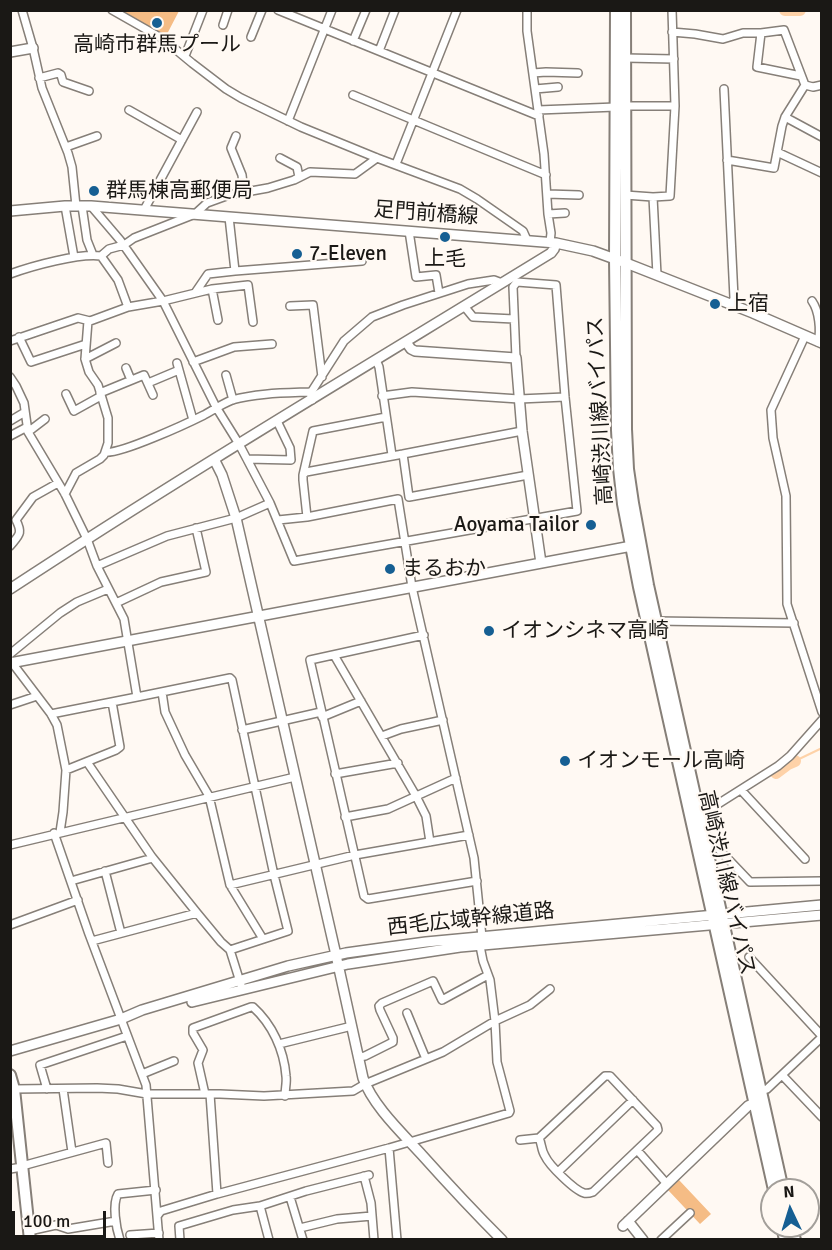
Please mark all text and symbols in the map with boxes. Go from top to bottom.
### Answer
marker: 高崎市群馬プール [150,16,164,30]
place label: 高崎市群馬プール [73,32,241,58]
place label: 群馬棟高郵便局 [106,178,253,204]
marker: 群馬棟高郵便局 [87,184,101,198]
street label: 足門前橋線 [373,198,479,230]
marker: 上毛 [438,230,452,244]
place label: 7-Eleven [309,241,387,267]
place label: 上毛 [424,246,466,272]
marker: 7-Eleven [290,247,304,261]
place label: 上宿 [727,291,769,317]
marker: 上宿 [708,297,722,311]
street label: 高崎渋川線バイパス [583,316,619,506]
place label: Aoyama Tailor [454,512,579,538]
marker: Aoyama Tailor [584,518,598,532]
place label: まるおか [402,556,486,582]
marker: まるおか [383,562,397,576]
place label: イオンシネマ高崎 [501,618,669,644]
marker: イオンシネマ高崎 [482,624,496,638]
place label: イオンモール高崎 [577,748,745,774]
marker: イオンモール高崎 [558,754,572,768]
street label: 高崎渋川線バイパス [692,788,760,978]
street label: 西毛広域幹線道路 [386,899,556,941]
north arrow [760,1178,820,1238]
text: N [783,1182,795,1202]
scale bar [15,1199,110,1237]
text: 100 m [23,1210,70,1232]

